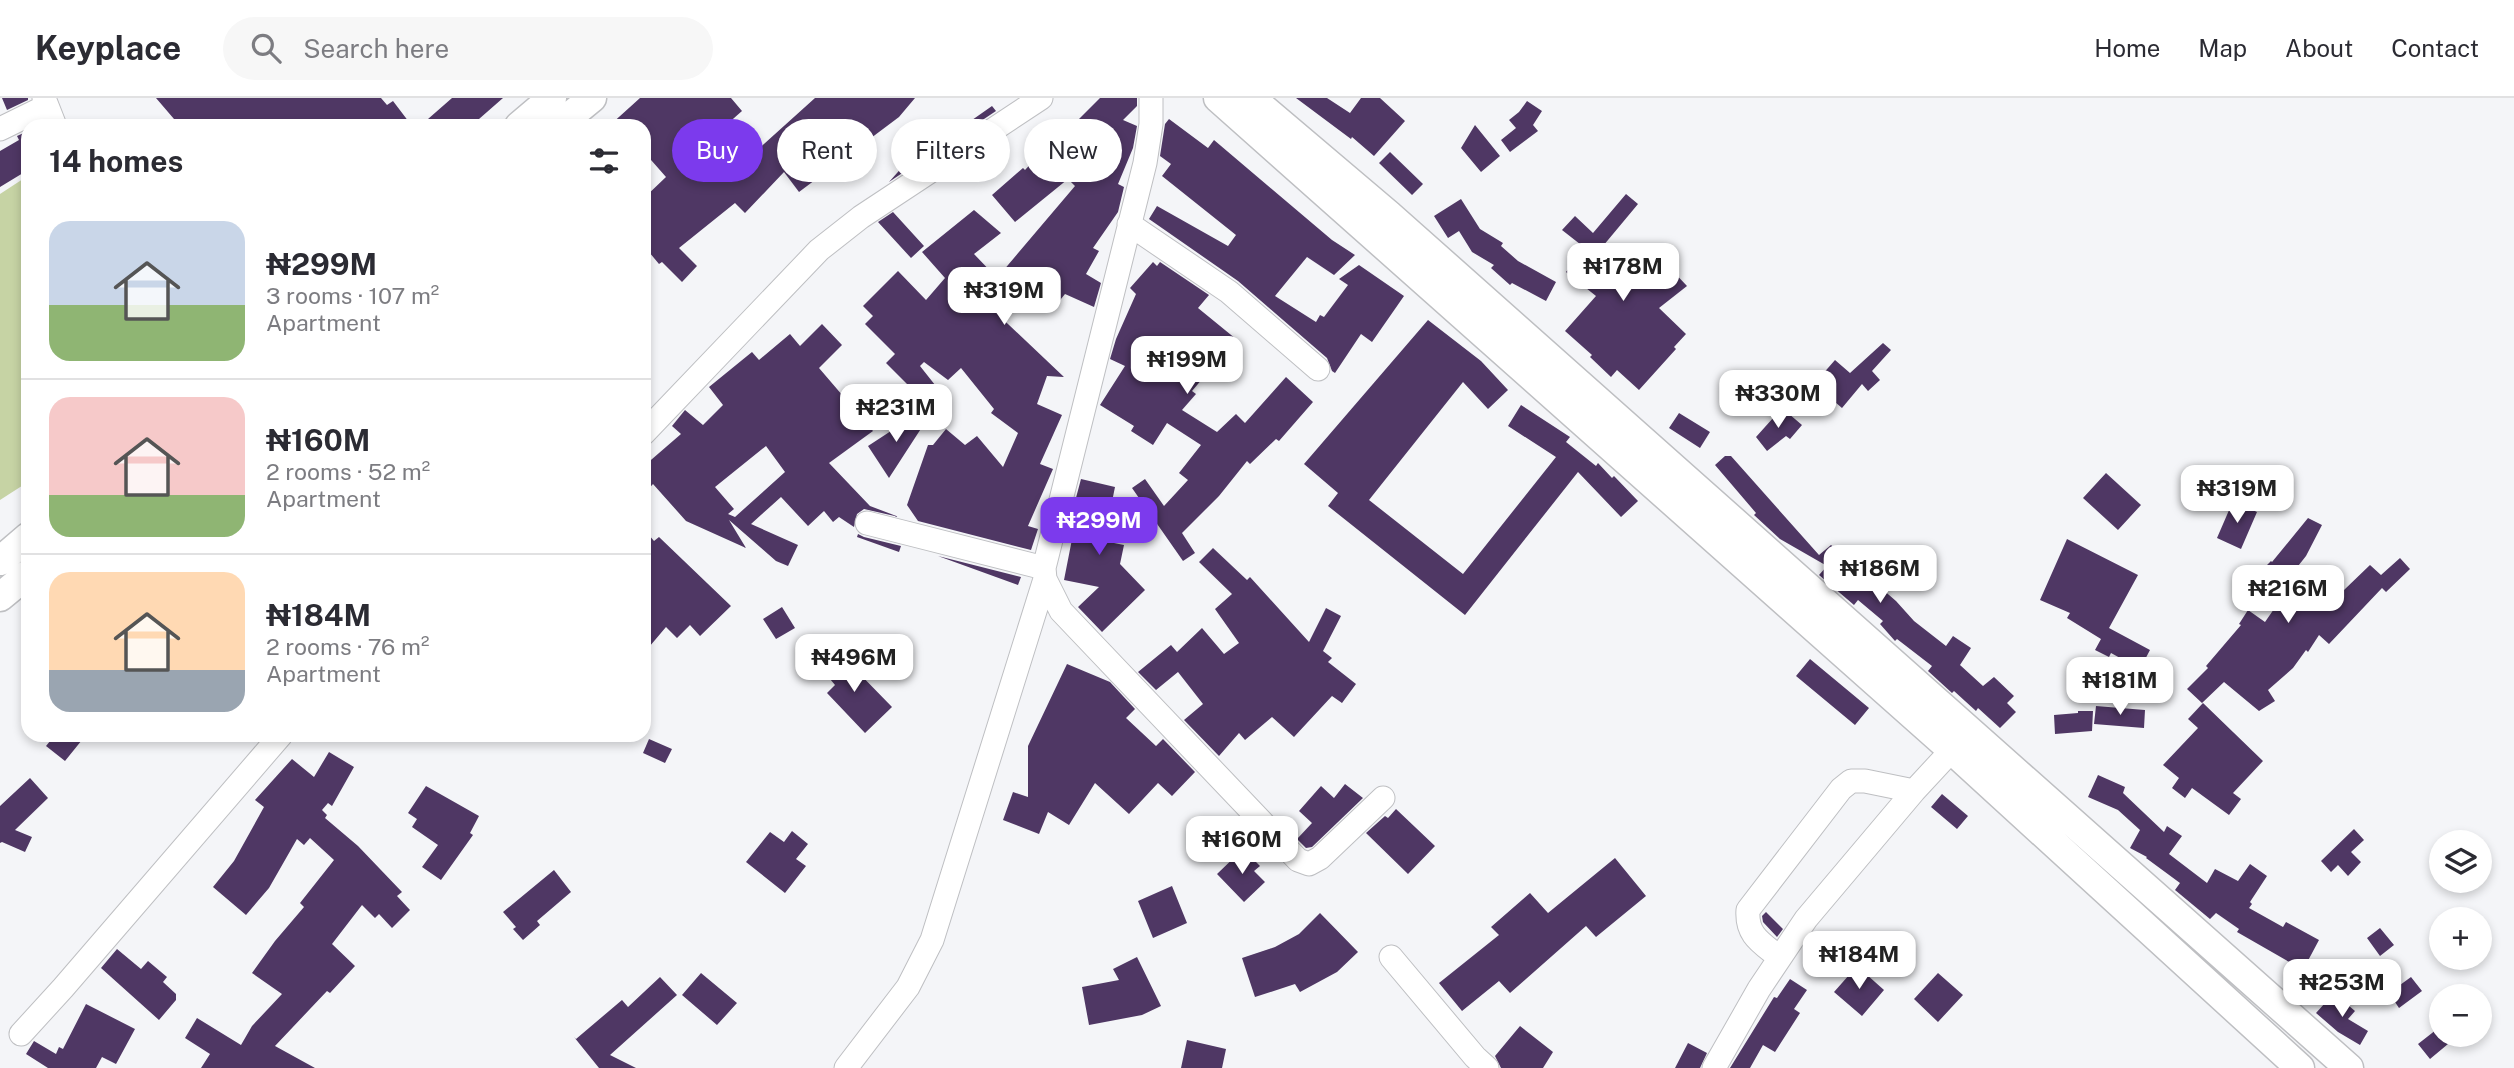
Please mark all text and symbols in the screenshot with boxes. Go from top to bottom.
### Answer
search box [223,17,713,80]
text: Keyplace [35,29,181,67]
icon: search [247,29,285,67]
text: Search here [303,33,449,64]
text: Home [2094,34,2160,62]
text: Map [2198,34,2247,62]
text: About [2285,34,2353,62]
text: Contact [2391,34,2479,62]
chip: Buy [672,119,763,182]
chip: Rent [777,119,877,182]
chip: Filters [891,119,1010,182]
chip: New [1024,119,1122,182]
icon: filters [585,142,623,180]
text: 14 homes [49,143,183,179]
pin: ₦178M [1574,244,1672,303]
text: ₦299M [266,246,377,282]
icon: home [105,249,189,333]
text: ₦178M [1583,252,1663,279]
pin: ₦319M [955,268,1053,327]
text: ₦319M [964,276,1044,303]
text: 3 rooms · 107 m² [266,282,439,309]
text: Apartment [266,309,381,336]
pin: ₦199M [1138,336,1236,396]
text: ₦199M [1147,345,1227,372]
pin: ₦330M [1729,370,1827,430]
text: ₦330M [1735,379,1821,406]
pin: ₦231M [847,384,945,444]
text: ₦231M [856,393,936,420]
text: ₦160M [266,422,370,458]
icon: home [105,425,189,509]
text: 2 rooms · 52 m² [266,458,430,485]
pin: ₦319M [2188,466,2286,525]
text: ₦319M [2197,474,2277,501]
text: Apartment [266,485,381,512]
pin: ₦299M [1050,498,1148,557]
text: ₦299M [1056,506,1142,533]
pin: ₦186M [1831,546,1929,605]
text: ₦186M [1840,554,1920,581]
pin: ₦216M [2239,566,2337,625]
text: ₦216M [2248,574,2328,601]
text: ₦184M [266,597,371,633]
icon: home [105,600,189,684]
text: 2 rooms · 76 m² [266,633,429,660]
pin: ₦496M [805,634,903,694]
text: ₦496M [811,643,897,670]
pin: ₦181M [2071,658,2169,717]
text: Apartment [266,660,381,687]
text: ₦181M [2082,666,2158,693]
pin: ₦160M [1193,816,1291,876]
text: ₦160M [1202,825,1282,852]
map controls [2429,830,2492,1047]
button: layers [2429,830,2492,893]
button: + [2429,907,2492,970]
pin: ₦184M [1810,932,1908,991]
text: ₦184M [1819,940,1899,967]
pin: ₦253M [2293,960,2391,1019]
text: ₦253M [2299,968,2385,995]
button: − [2429,984,2492,1047]

